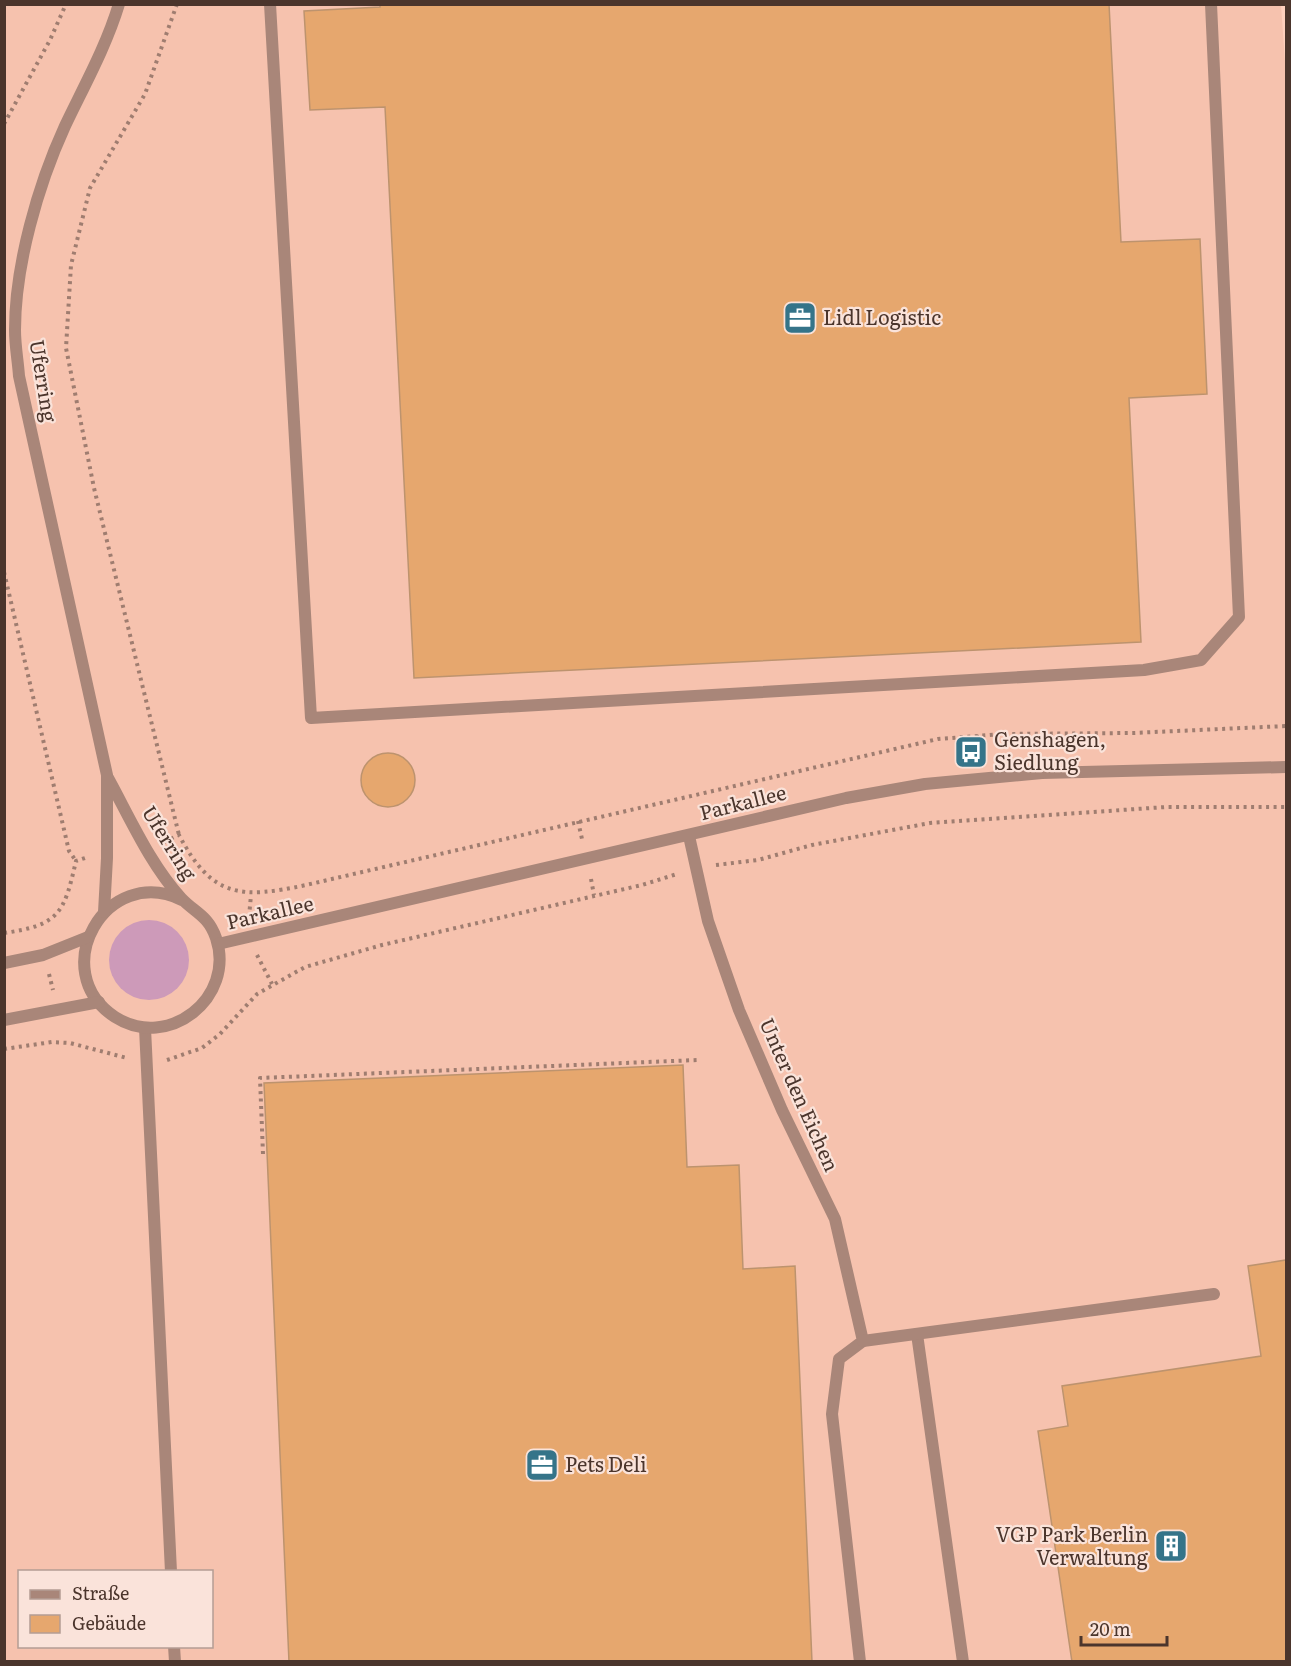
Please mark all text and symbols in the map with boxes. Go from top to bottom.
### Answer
office icon: Lidl Logistic [782,300,818,336]
place label: Lidl Logistic [823,301,941,331]
street label: Uferring [24,337,66,425]
place label: Genshagen, Siedlung [994,723,1106,776]
bus stop icon: Genshagen, Siedlung [953,734,989,770]
street label: Parkallee [696,776,789,826]
street label: Uferring [136,799,206,886]
street label: Parkallee [223,886,316,936]
street label: Unter den Eichen [754,1013,848,1176]
office icon: Pets Deli [524,1447,560,1483]
place label: Pets Deli [565,1448,647,1478]
place label: VGP Park Berlin Verwaltung [996,1518,1149,1571]
building icon: VGP Park Berlin Verwaltung [1153,1528,1189,1564]
legend [18,1570,213,1648]
text: Straße [72,1579,129,1606]
text: Gebäude [72,1609,146,1636]
scale bar [1081,1609,1166,1647]
text: 20 m [1090,1615,1131,1642]

